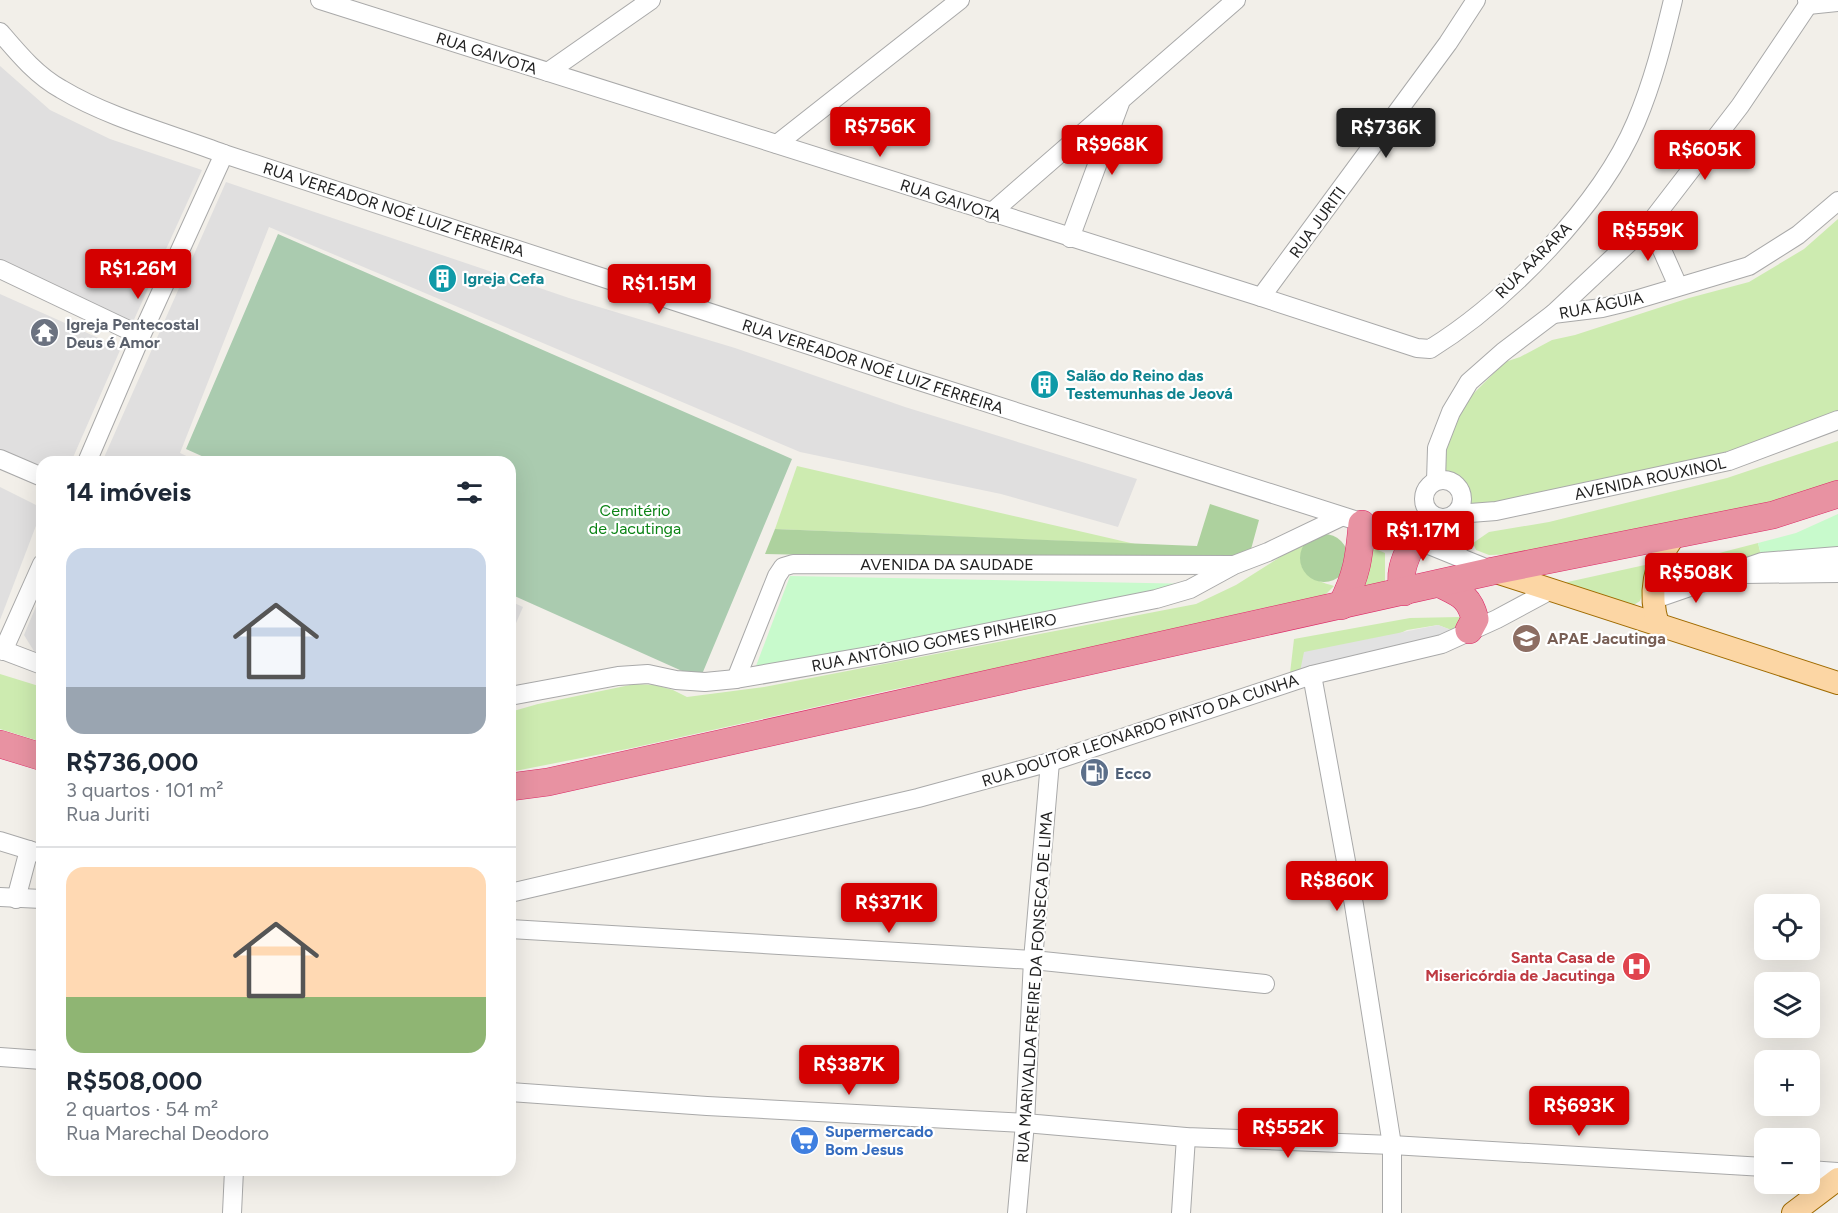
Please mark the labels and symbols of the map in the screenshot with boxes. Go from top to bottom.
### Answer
street label: RUA GAIVOTA [434,28,540,79]
pin: R$756K [831,107,929,158]
pin: R$736K [1337,108,1435,159]
pin: R$968K [1063,125,1161,176]
pin: R$605K [1656,130,1754,181]
street label: RUA VEREADOR NOÉ LUIZ FERREIRA [261,158,527,261]
street label: RUA GAIVOTA [898,175,1004,226]
street label: RUA JURITI [1285,183,1350,262]
pin: R$559K [1599,211,1697,262]
street label: RUA AARARA [1491,218,1575,302]
pin: R$1.26M [83,249,193,300]
building icon: Igreja Cefa [426,262,458,294]
pin: R$1.15M [604,264,714,315]
place label: Igreja Cefa [463,269,544,288]
street label: RUA ÁGUIA [1557,288,1645,323]
place label: Igreja Pentecostal Deus é Amor [66,315,199,352]
street label: RUA VEREADOR NOÉ LUIZ FERREIRA [740,315,1006,418]
temple icon: Igreja Pentecostal Deus é Amor [29,317,61,349]
place label: Salão do Reino das Testemunhas de Jeová [1066,366,1233,403]
building icon: Salão do Reino das Testemunhas de Jeová [1029,368,1061,400]
street label: AVENIDA ROUXINOL [1573,453,1728,504]
park label: Cemitério de Jacutinga [589,501,681,538]
pin: R$1.17M [1368,511,1478,562]
pin: R$508K [1647,553,1745,604]
street label: AVENIDA DA SAUDADE [860,555,1034,574]
street label: RUA ANTÔNIO GOMES PINHEIRO [810,609,1058,676]
school or university icon: APAE Jacutinga [1510,622,1542,654]
place label: APAE Jacutinga [1547,629,1666,648]
street label: RUA DOUTOR LEONARDO PINTO DA CUNHA [979,670,1301,791]
fuel station icon: Ecco [1078,757,1110,789]
place label: Ecco [1115,764,1151,783]
street label: RUA MARIVALDA FREIRE DA FONSECA DE LIMA [1013,810,1056,1164]
pin: R$860K [1288,861,1386,912]
pin: R$371K [840,883,938,934]
place label: Santa Casa de Misericórdia de Jacutinga [1425,948,1615,985]
hospital icon: Santa Casa de Misericórdia de Jacutinga [1620,950,1652,982]
pin: R$387K [800,1045,898,1096]
pin: R$693K [1530,1086,1628,1137]
pin: R$552K [1239,1108,1337,1159]
place label: Supermercado Bom Jesus [825,1122,933,1159]
supermarket icon: Supermercado Bom Jesus [788,1124,820,1156]

